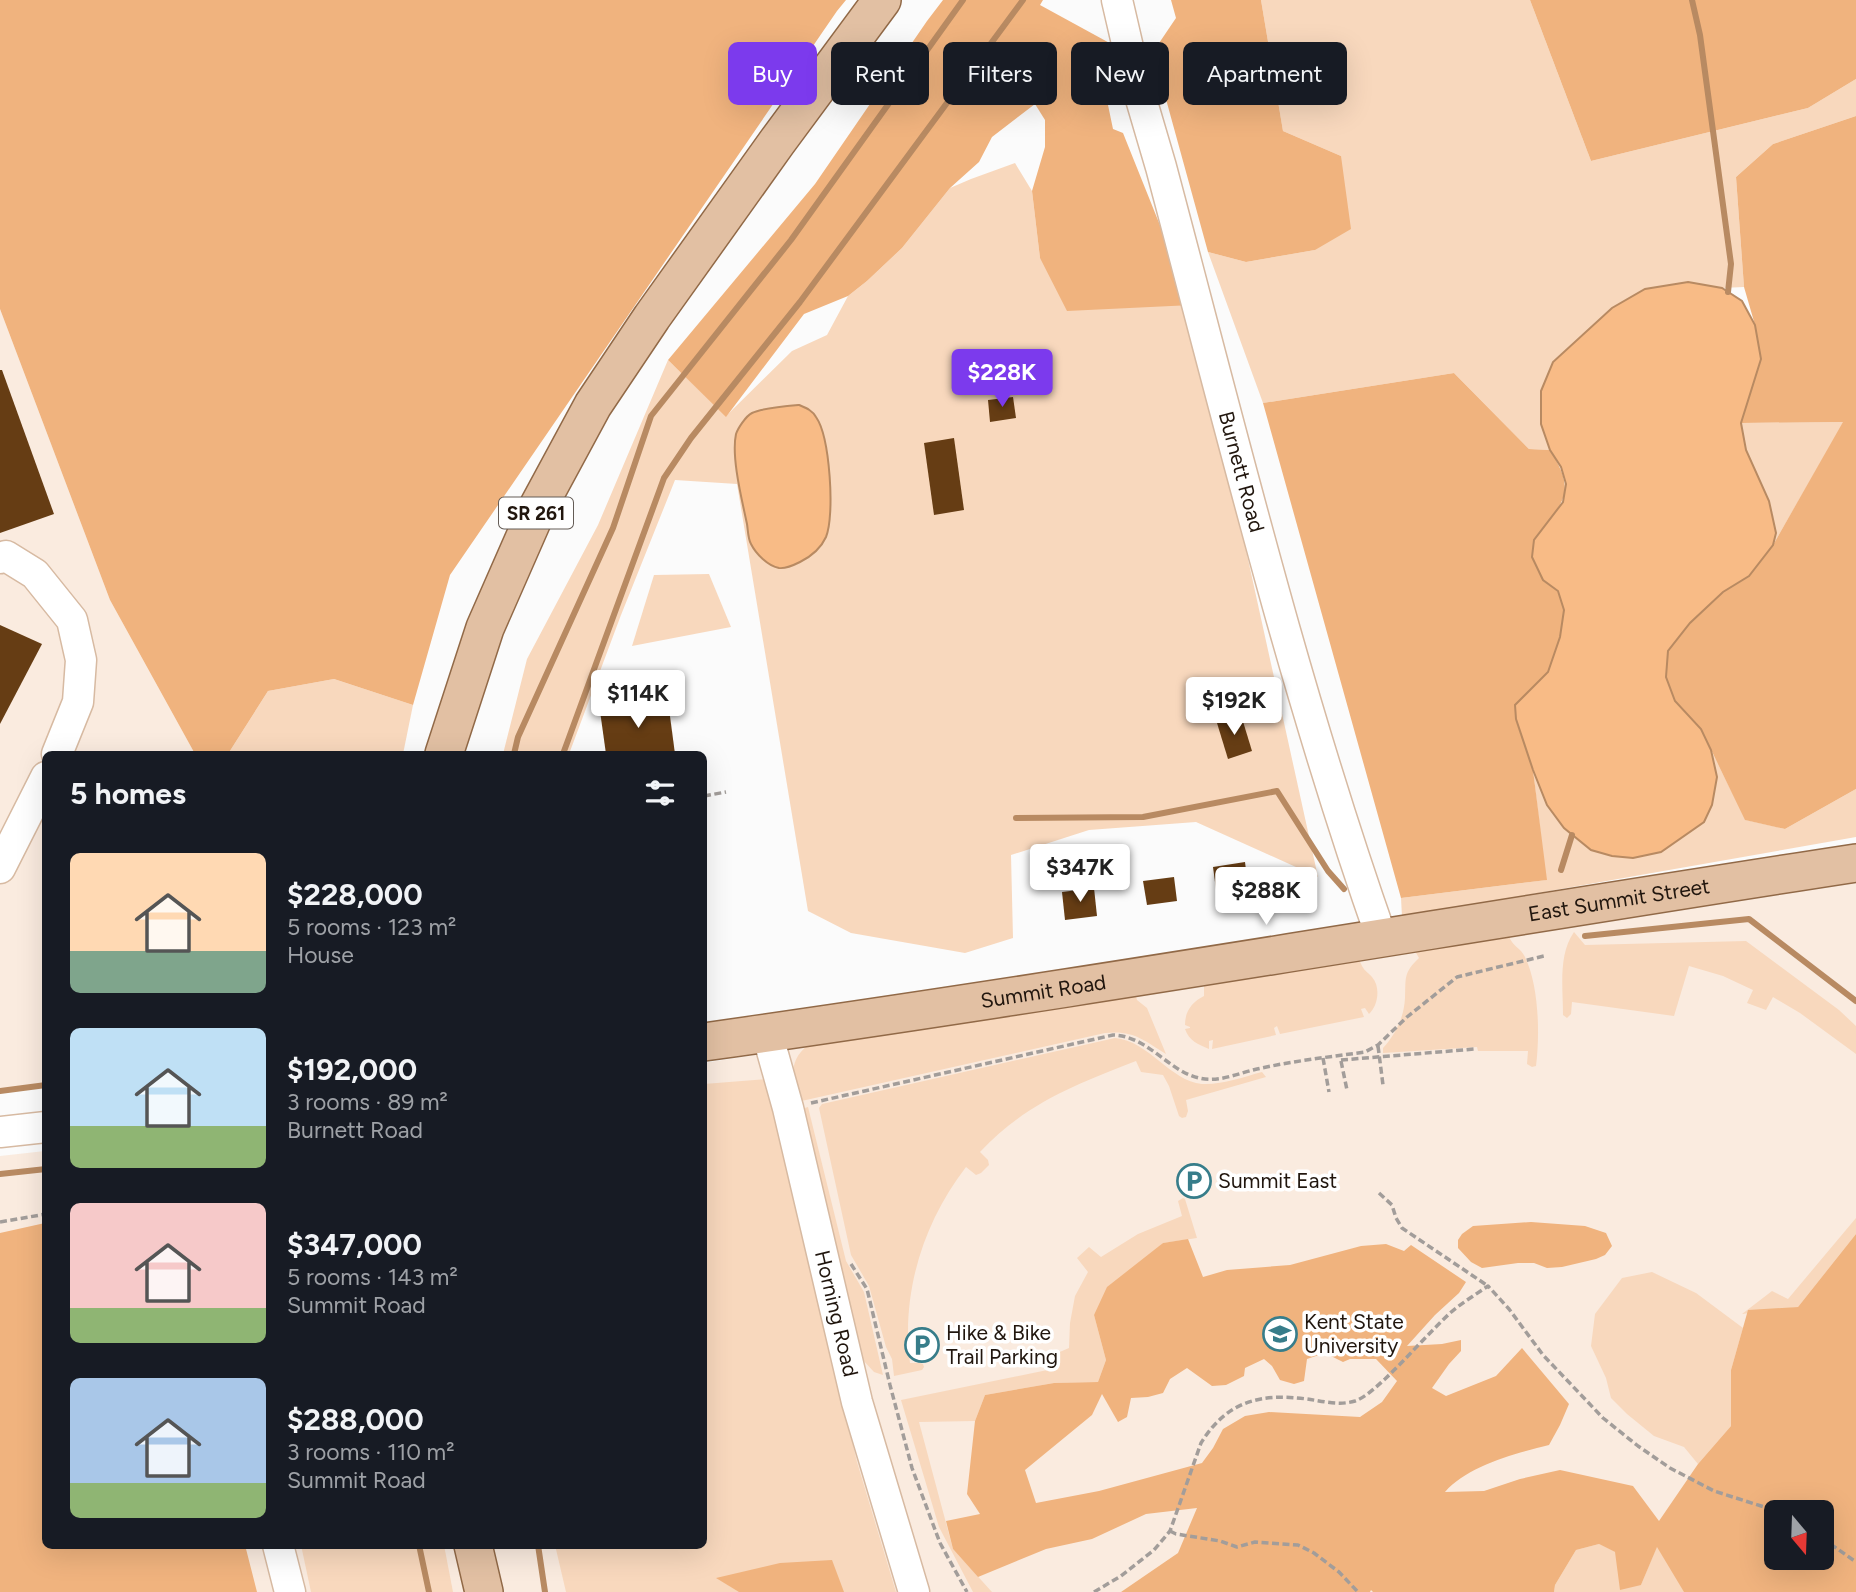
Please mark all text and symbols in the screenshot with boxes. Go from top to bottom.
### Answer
chip: Buy [728,42,817,105]
chip: Rent [831,42,929,105]
chip: Filters [943,42,1057,105]
chip: New [1071,42,1169,105]
chip: Apartment [1183,42,1347,105]
pin: $228K [953,350,1051,409]
text: $228K [968,358,1036,386]
street label: Burnett Road [1214,408,1270,535]
road number: SR 261 [499,498,573,528]
pin: $114K [589,670,687,730]
pin: $192K [1185,678,1283,737]
text: $114K [607,679,669,707]
text: $192K [1202,686,1266,714]
icon: filters [641,774,679,812]
text: 5 homes [70,775,186,812]
pin: $347K [1031,844,1129,904]
text: $347K [1046,853,1114,881]
pin: $288K [1217,867,1315,927]
street label: East Summit Street [1526,873,1712,926]
text: $228,000 [287,876,423,913]
text: $288K [1231,876,1301,904]
icon: home [126,881,210,965]
text: 5 rooms · 123 m² [287,913,456,941]
text: House [287,941,354,969]
street label: Summit Road [979,969,1108,1013]
text: $192,000 [287,1051,417,1088]
icon: home [126,1056,210,1140]
text: 3 rooms · 89 m² [287,1088,448,1116]
text: Burnett Road [287,1116,423,1144]
parking icon: Summit East [1175,1162,1213,1200]
place label: Summit East [1218,1168,1337,1193]
text: $347,000 [287,1226,422,1263]
icon: home [126,1231,210,1315]
street label: Horning Road [810,1248,864,1379]
text: 5 rooms · 143 m² [287,1263,458,1291]
text: Summit Road [287,1291,426,1319]
place label: Kent State University [1304,1309,1404,1358]
school or university icon: Kent State University [1261,1315,1299,1353]
place label: Hike & Bike Trail Parking [946,1320,1058,1369]
parking icon: Hike & Bike Trail Parking [903,1326,941,1364]
text: $288,000 [287,1401,424,1438]
icon: home [126,1406,210,1490]
text: 3 rooms · 110 m² [287,1438,454,1466]
text: Summit Road [287,1466,426,1494]
north arrow [1764,1500,1834,1570]
map controls [1764,1500,1834,1570]

